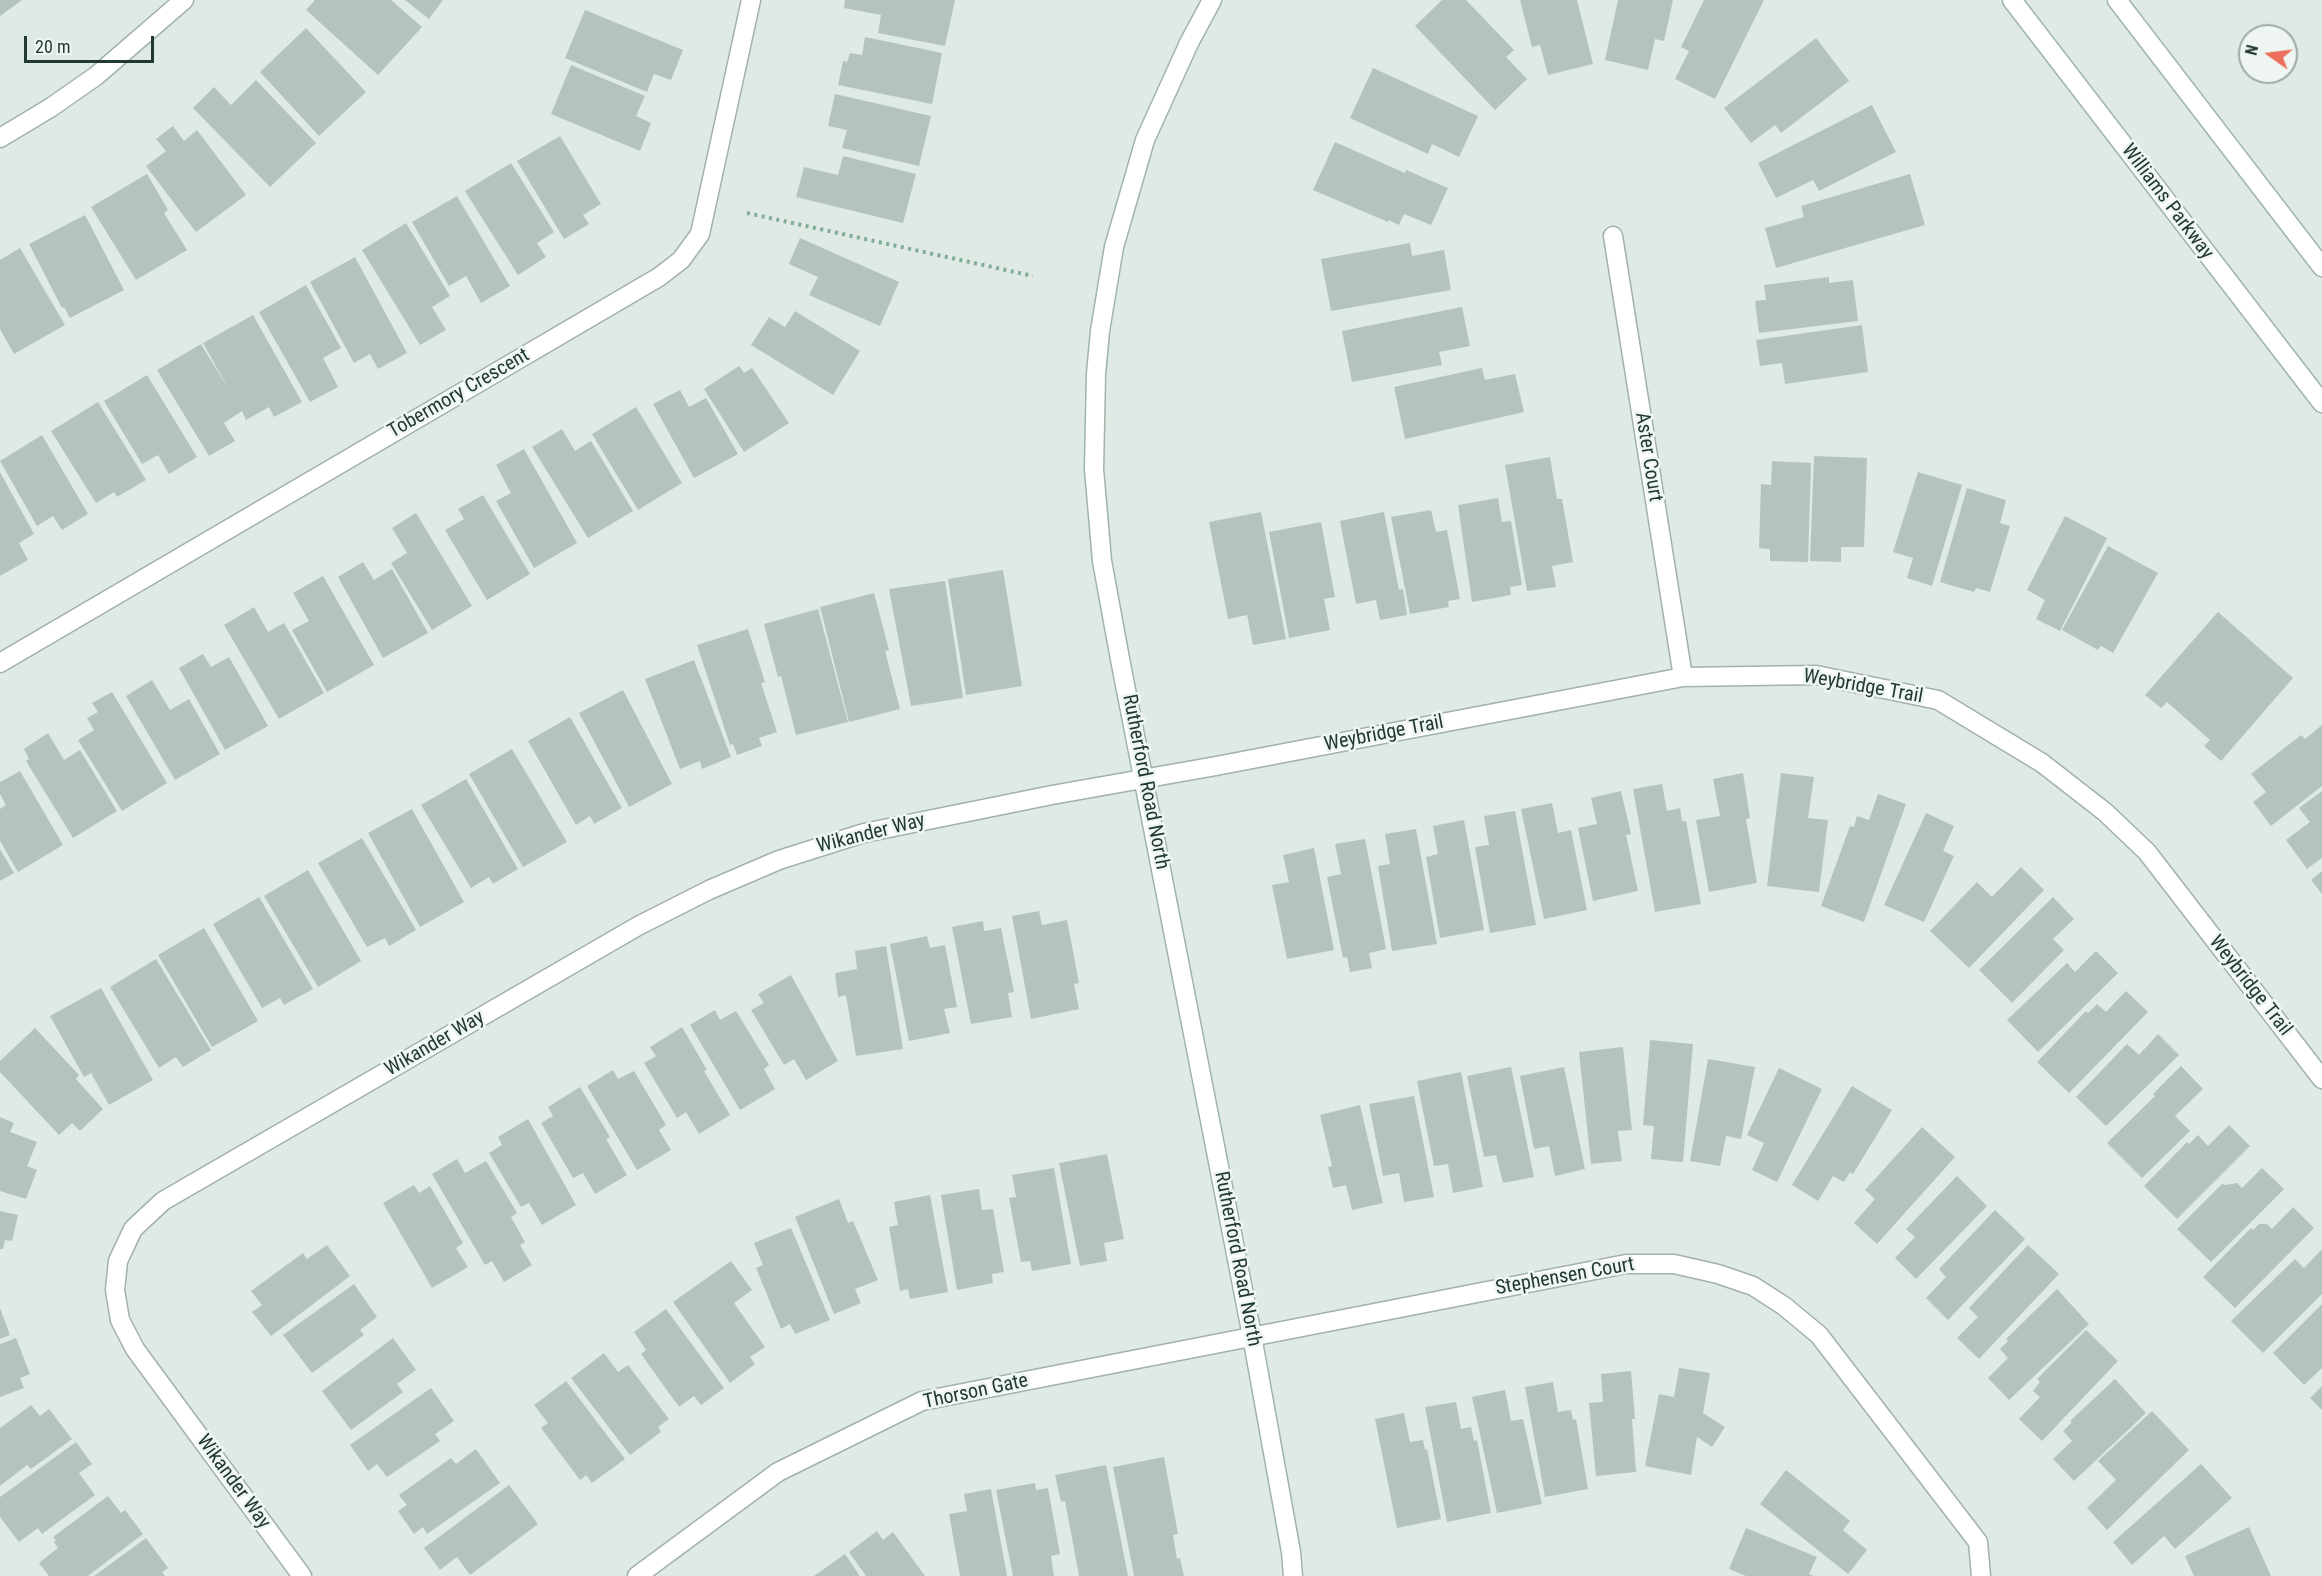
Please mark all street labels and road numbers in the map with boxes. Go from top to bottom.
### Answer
street label: Williams Parkway [2116,140,2218,264]
street label: Tobermory Crescent [384,344,534,444]
street label: Aster Court [1629,411,1667,503]
street label: Weybridge Trail [1801,665,1925,709]
street label: Rutherford Road North [1116,693,1174,871]
street label: Weybridge Trail [1322,711,1446,757]
street label: Wikander Way [814,809,928,859]
street label: Weybridge Trail [2203,931,2297,1041]
street label: Wikander Way [381,1006,489,1082]
street label: Rutherford Road North [1208,1170,1266,1348]
street label: Stephensen Court [1494,1253,1636,1301]
street label: Thorson Gate [922,1369,1030,1415]
street label: Wikander Way [191,1430,275,1534]

